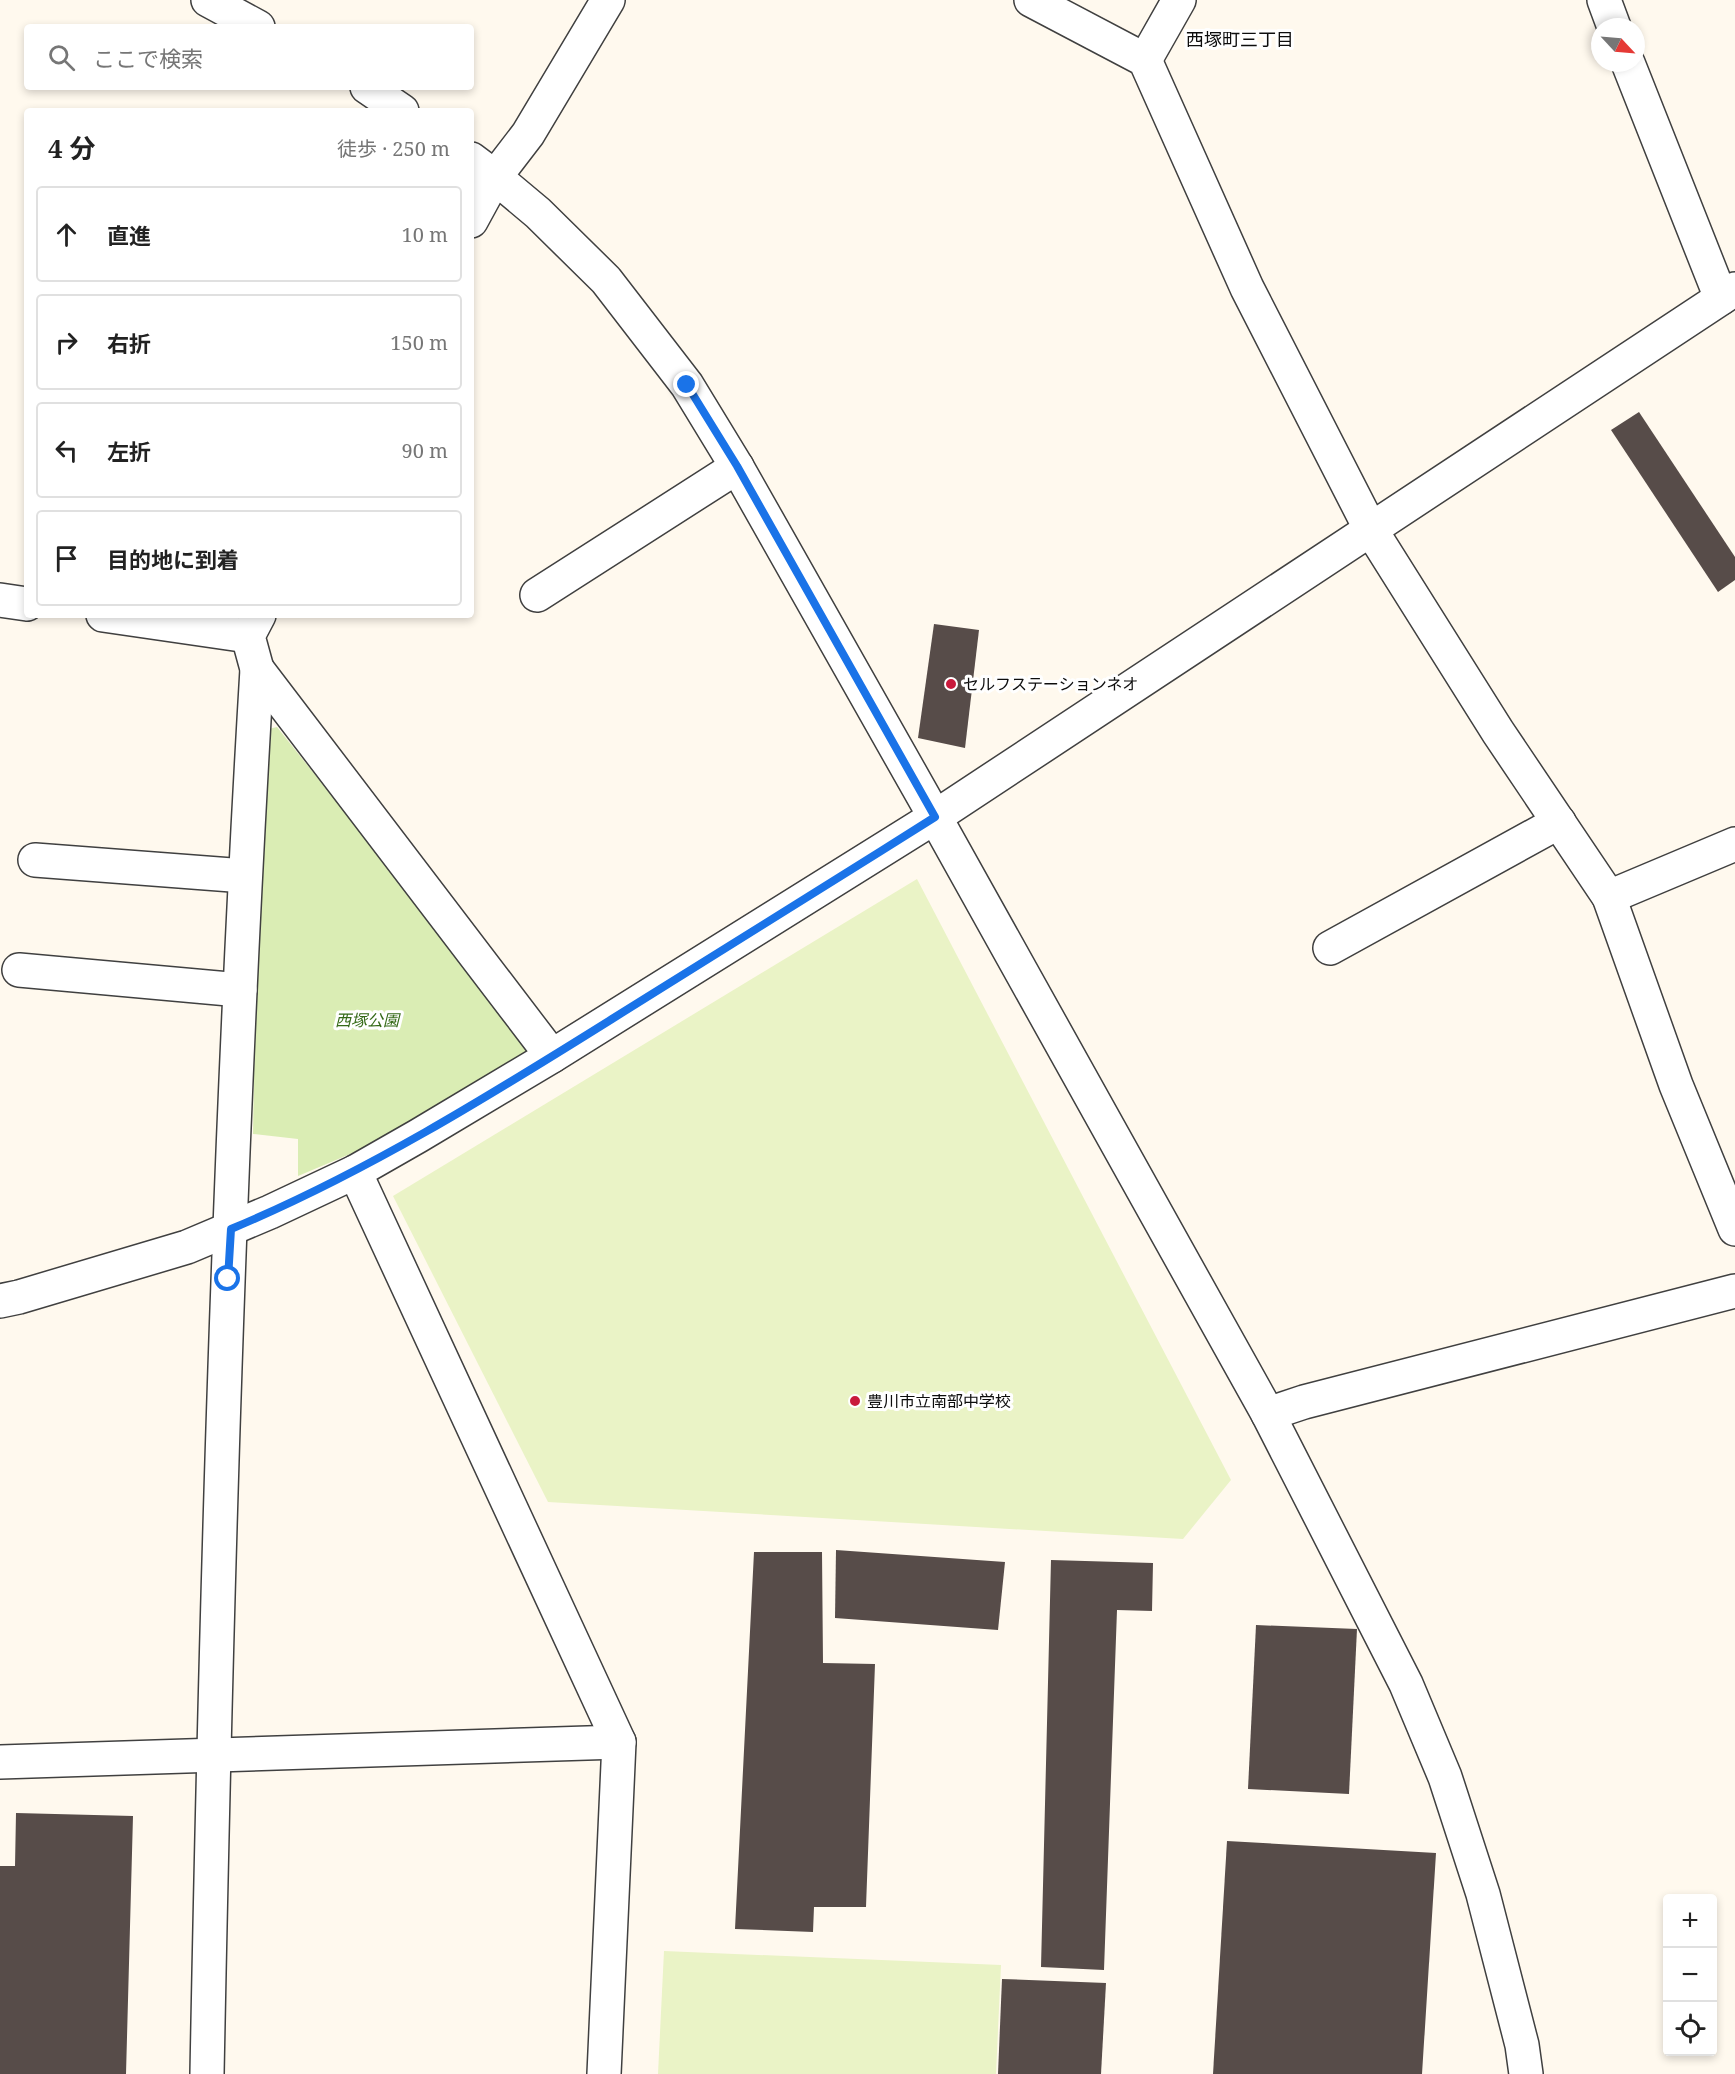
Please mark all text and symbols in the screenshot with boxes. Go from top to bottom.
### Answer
north arrow [1591,18,1645,72]
search box [24,24,474,90]
district label: 西塚町三丁目 [1186,27,1294,51]
icon: search [45,41,78,74]
text: ここで検索 [93,43,203,73]
text: 4 分 [48,130,95,166]
text: 徒歩 · 250 m [337,135,450,162]
icon: ahead [50,218,83,251]
text: 直進 [107,220,151,250]
text: 10 m [402,221,448,248]
icon: right [50,326,83,359]
text: 右折 [107,328,151,358]
text: 150 m [390,329,448,356]
route end [673,371,699,397]
icon: left [50,434,83,467]
text: 左折 [107,436,151,466]
text: 90 m [402,437,448,464]
icon: arrive [50,542,83,575]
text: 目的地に到着 [107,544,239,574]
place label: セルフステーションネオ [963,673,1138,695]
marker: セルフステーションネオ [944,677,958,691]
park label: 西塚公園 [335,1009,401,1031]
route start [214,1265,240,1291]
place label: 豊川市立南部中学校 [867,1390,1011,1412]
marker: 豊川市立南部中学校 [848,1394,862,1408]
map controls [1663,1894,1717,2056]
button: + [1663,1894,1717,1948]
button: − [1663,1948,1717,2002]
button: locate [1663,2002,1717,2056]

